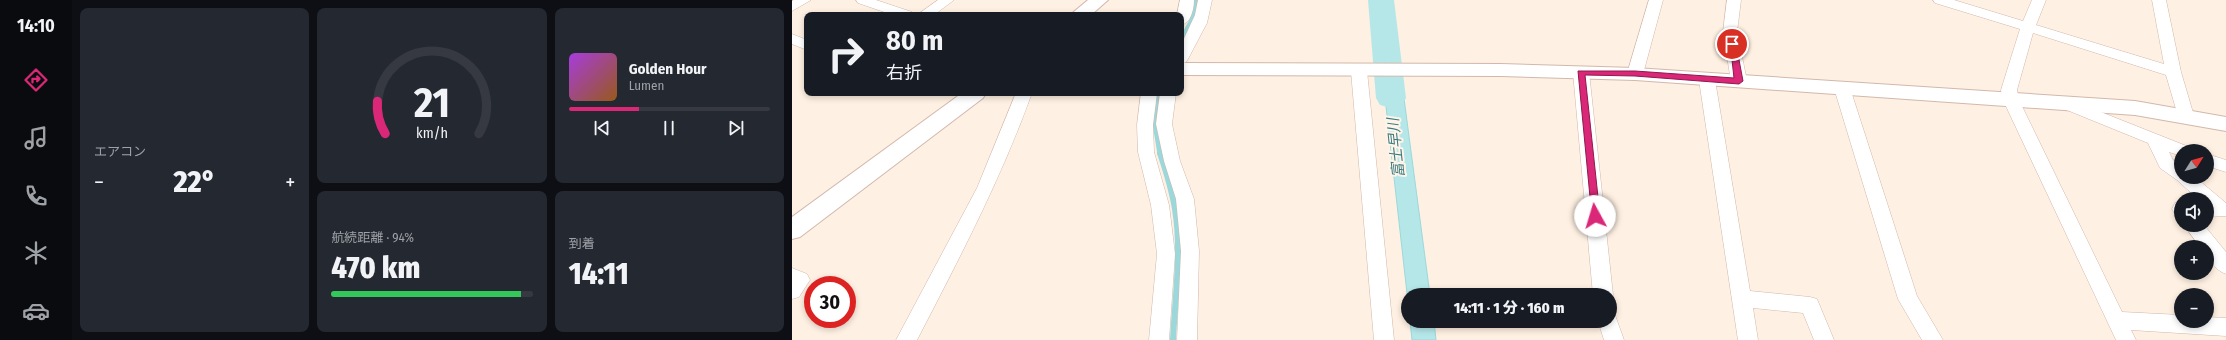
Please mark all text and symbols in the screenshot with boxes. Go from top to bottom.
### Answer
text: 14:10 [17,15,55,37]
text: 80 m [886,24,943,57]
pin [1715,27,1749,61]
icon: right [820,28,872,80]
icon: arrive [1721,33,1743,55]
text: Golden Hour [629,60,707,78]
text: 右折 [886,62,922,84]
icon: directions [22,66,50,94]
text: 21 [413,77,450,127]
text: Lumen [629,78,664,93]
water label: 富士早川 [1384,115,1408,179]
icon: previous [591,117,613,139]
icon: pause [658,117,680,139]
icon: next [725,117,747,139]
icon: music [22,124,50,152]
text: km/h [416,124,448,141]
text: エアコン [94,144,146,159]
north arrow [2174,144,2214,184]
map controls [2174,144,2214,328]
text: 22° [174,164,216,200]
text: − [94,169,104,196]
text: + [285,169,295,196]
icon: phone [22,182,50,210]
button: sound [2174,192,2214,232]
position arrow [1574,195,1616,237]
text: 航続距離 · 94% [331,230,414,245]
text: 到着 [569,236,595,251]
icon: climate [22,239,50,267]
button: + [2174,240,2214,280]
text: 470 km [331,250,420,286]
text: 14:11 [569,256,629,292]
speed limit sign: 30 [804,276,856,328]
button: − [2174,288,2214,328]
icon: car [22,297,50,325]
text: 14:11 · 1 分 · 160 m [1454,299,1564,317]

